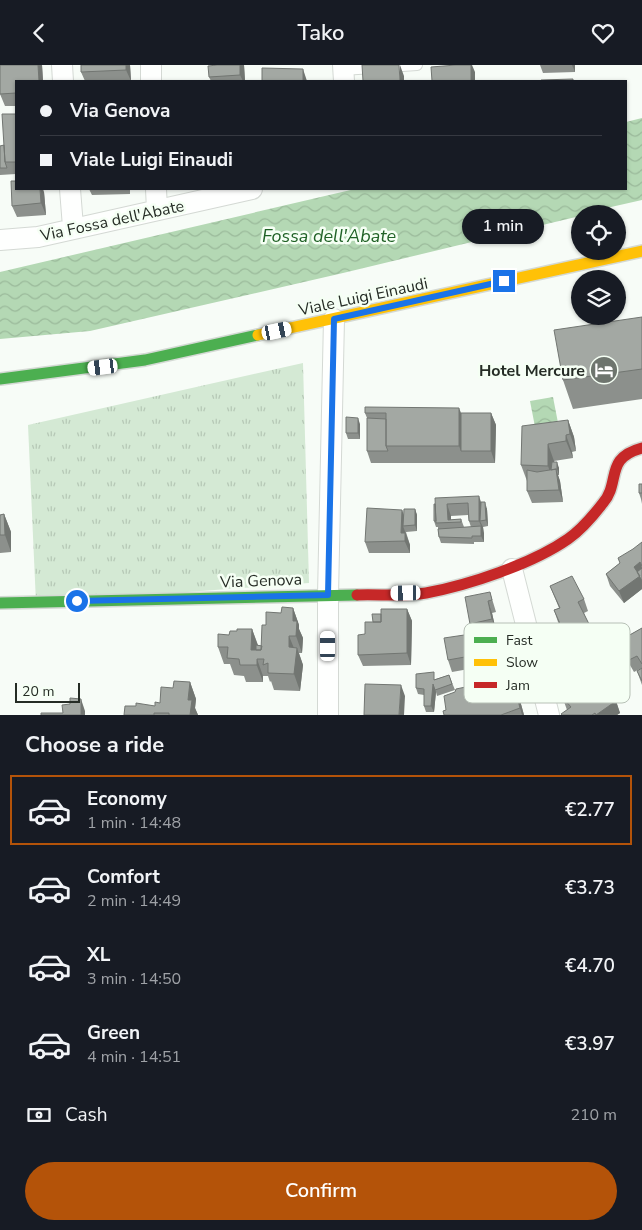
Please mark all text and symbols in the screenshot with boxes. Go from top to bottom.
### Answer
text: Tako [297,18,345,48]
icon: back [25,19,53,47]
icon: heart [589,19,617,47]
text: Via Genova [70,98,170,124]
text: Viale Luigi Einaudi [70,147,233,173]
street label: Via Fossa dell'Abate [37,195,186,247]
map controls [571,205,626,325]
button: locate [571,205,626,260]
callout: 1 min [463,209,545,243]
text: 1 min [483,215,523,237]
water label: Fossa dell'Abate [262,224,396,248]
route end [493,270,515,292]
button: layers [571,270,626,325]
street label: Viale Luigi Einaudi [296,273,430,322]
car [260,321,293,341]
hotel icon: Hotel Mercure [589,355,619,385]
car [87,358,118,376]
place label: Hotel Mercure [479,360,585,382]
street label: Via Genova [219,569,302,593]
car [390,585,421,601]
route start [66,590,88,612]
legend [464,623,630,703]
car [320,631,335,661]
text: Fast [506,631,532,650]
text: Slow [506,653,538,672]
text: Jam [505,676,530,695]
scale bar [15,680,80,703]
text: 20 m [22,682,54,701]
text: Choose a ride [25,730,164,760]
text: Economy [87,786,167,812]
icon: car [27,788,72,833]
text: €2.77 [565,797,615,823]
text: 1 min · 14:48 [87,812,181,834]
text: Comfort [87,864,160,890]
icon: car [27,866,72,911]
text: €3.73 [565,875,615,901]
text: 2 min · 14:49 [87,890,181,912]
text: XL [87,942,110,968]
icon: car [27,944,72,989]
text: €4.70 [565,953,615,979]
text: 3 min · 14:50 [87,968,181,990]
text: Green [87,1020,140,1046]
icon: car [27,1022,72,1067]
text: €3.97 [565,1031,615,1057]
text: 4 min · 14:51 [87,1046,181,1068]
icon: cash [25,1101,53,1129]
text: Cash [65,1102,107,1128]
text: 210 m [570,1104,617,1126]
button: Confirm [25,1162,617,1220]

